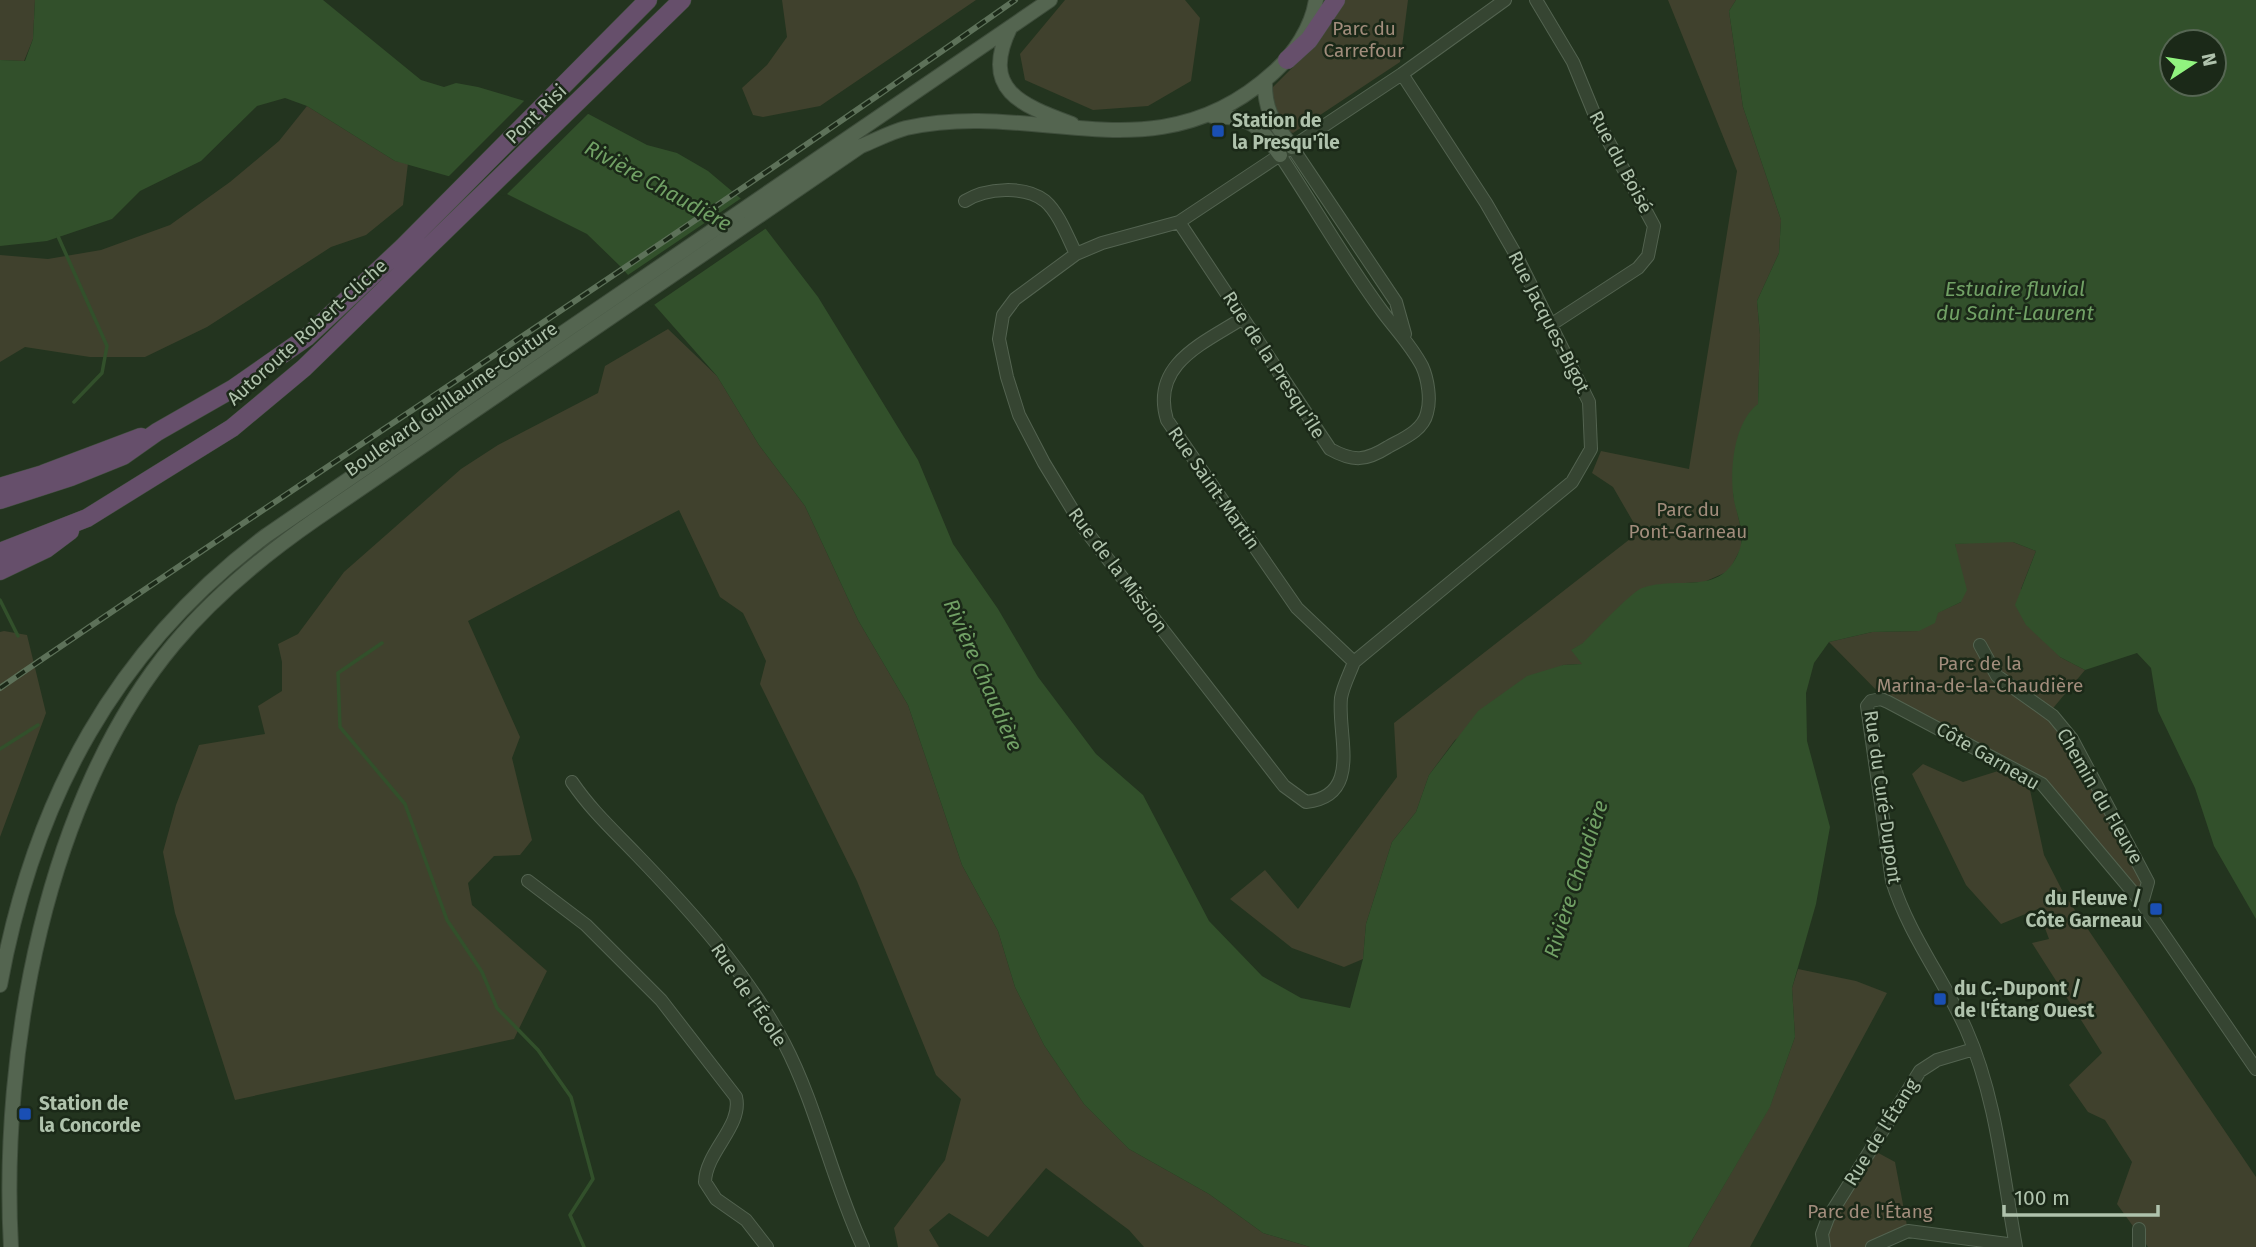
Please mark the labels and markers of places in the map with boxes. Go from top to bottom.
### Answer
place label: Station de la Presqu'île [1232,109,1340,154]
marker: Station de la Presqu'île [1210,123,1226,139]
place label: du Fleuve / Côte Garneau [2026,887,2142,932]
marker: du Fleuve / Côte Garneau [2148,901,2164,917]
place label: du C.-Dupont / de l'Étang Ouest [1954,977,2095,1022]
marker: du C.-Dupont / de l'Étang Ouest [1932,991,1948,1007]
place label: Station de la Concorde [39,1092,141,1137]
marker: Station de la Concorde [17,1106,33,1122]

